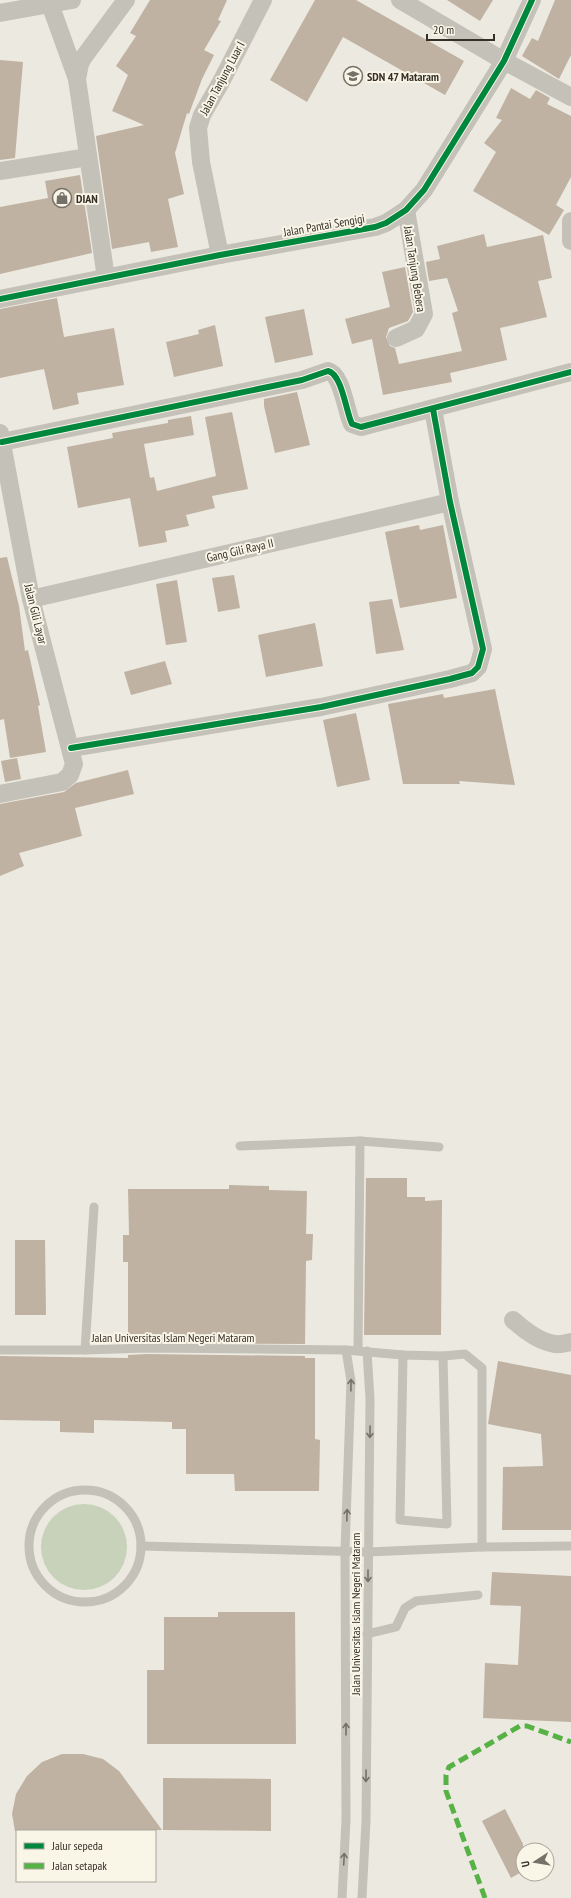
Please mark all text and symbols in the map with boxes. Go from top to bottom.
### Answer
scale bar [427,16,494,42]
text: 20 m [433,22,454,37]
street label: Jalan Tanjung Luar I [196,39,248,118]
school or university icon: SDN 47 Mataram [342,65,364,87]
place label: SDN 47 Mataram [367,69,439,84]
shop icon: DIAN [51,187,73,209]
place label: DIAN [76,191,98,206]
street label: Jalan Pantai Sengigi [281,210,366,240]
street label: Jalan Tanjung Bebera [401,224,429,313]
street label: Gang Gili Raya II [205,535,275,565]
street label: Jalan Gili Layar [21,581,51,646]
street label: Jalan Universitas Islam Negeri Mataram [91,1330,254,1345]
one-way arrow [347,1379,355,1392]
one-way arrow [366,1425,374,1438]
one-way arrow [343,1509,350,1522]
street label: Jalan Universitas Islam Negeri Mataram [348,1533,363,1696]
one-way arrow [364,1569,372,1582]
one-way arrow [342,1723,350,1736]
one-way arrow [362,1769,370,1782]
legend [16,1830,156,1882]
text: Jalur sepeda [51,1838,103,1853]
north arrow [515,1842,555,1882]
one-way arrow [340,1853,348,1866]
text: Jalan setapak [51,1858,107,1873]
text: U [518,1860,533,1868]

